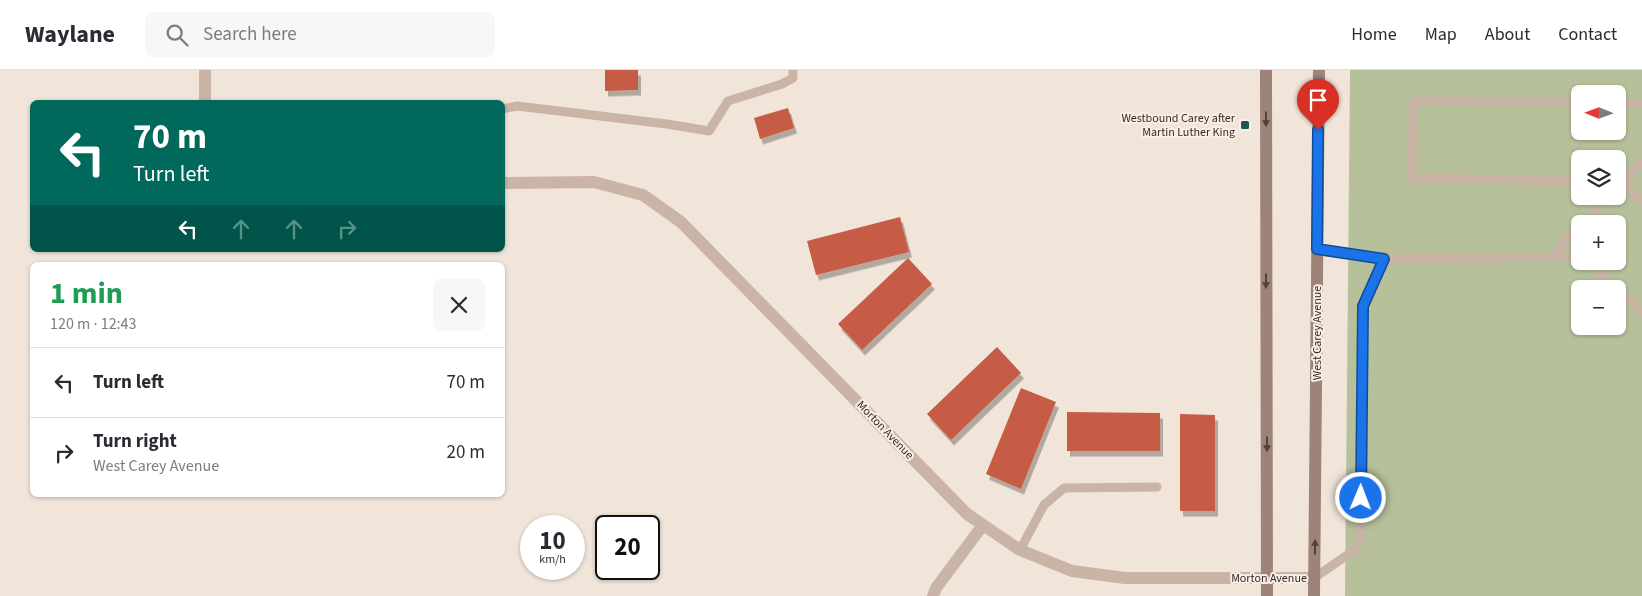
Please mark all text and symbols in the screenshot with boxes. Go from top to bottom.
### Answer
search box [145,12,495,57]
text: Waylane [25,17,115,52]
icon: search [163,21,191,49]
text: Search here [203,21,297,48]
text: Home [1351,22,1397,47]
text: Map [1425,22,1457,47]
text: About [1485,22,1530,47]
text: Contact [1558,22,1617,47]
pin [1297,79,1339,130]
north arrow [1571,85,1626,140]
map controls [1571,85,1626,335]
icon: arrive [1304,86,1332,114]
place label: Westbound Carey after Martin Luther King [1121,110,1236,141]
one-way arrow [1262,111,1270,127]
text: 70 m [133,112,207,162]
marker: Westbound Carey after Martin Luther King [1239,119,1251,131]
icon: left [50,120,115,185]
button: layers [1571,150,1626,205]
text: Turn left [133,158,209,190]
icon: left [174,215,202,243]
icon: ahead [227,215,255,243]
icon: ahead [280,215,308,243]
icon: right [333,215,361,243]
button: + [1571,215,1626,270]
text: 1 min [50,272,123,315]
one-way arrow [1262,273,1270,289]
button: close [433,279,485,331]
button: − [1571,280,1626,335]
street label: West Carey Avenue [1309,286,1326,380]
text: 120 m · 12:43 [50,313,137,335]
icon: left [50,369,78,397]
text: Turn left [93,369,164,396]
text: 70 m [447,369,485,396]
street label: Morton Avenue [853,397,917,463]
text: Turn right [93,428,177,455]
one-way arrow [1263,436,1271,452]
icon: right [50,439,78,467]
text: 20 m [447,439,485,466]
text: West Carey Avenue [93,455,219,477]
position arrow [1334,471,1386,523]
speed limit sign: 20 [595,515,660,580]
text: 10 [539,523,566,559]
one-way arrow [1311,539,1319,555]
text: km/h [539,551,566,568]
street label: Morton Avenue [1231,570,1307,587]

